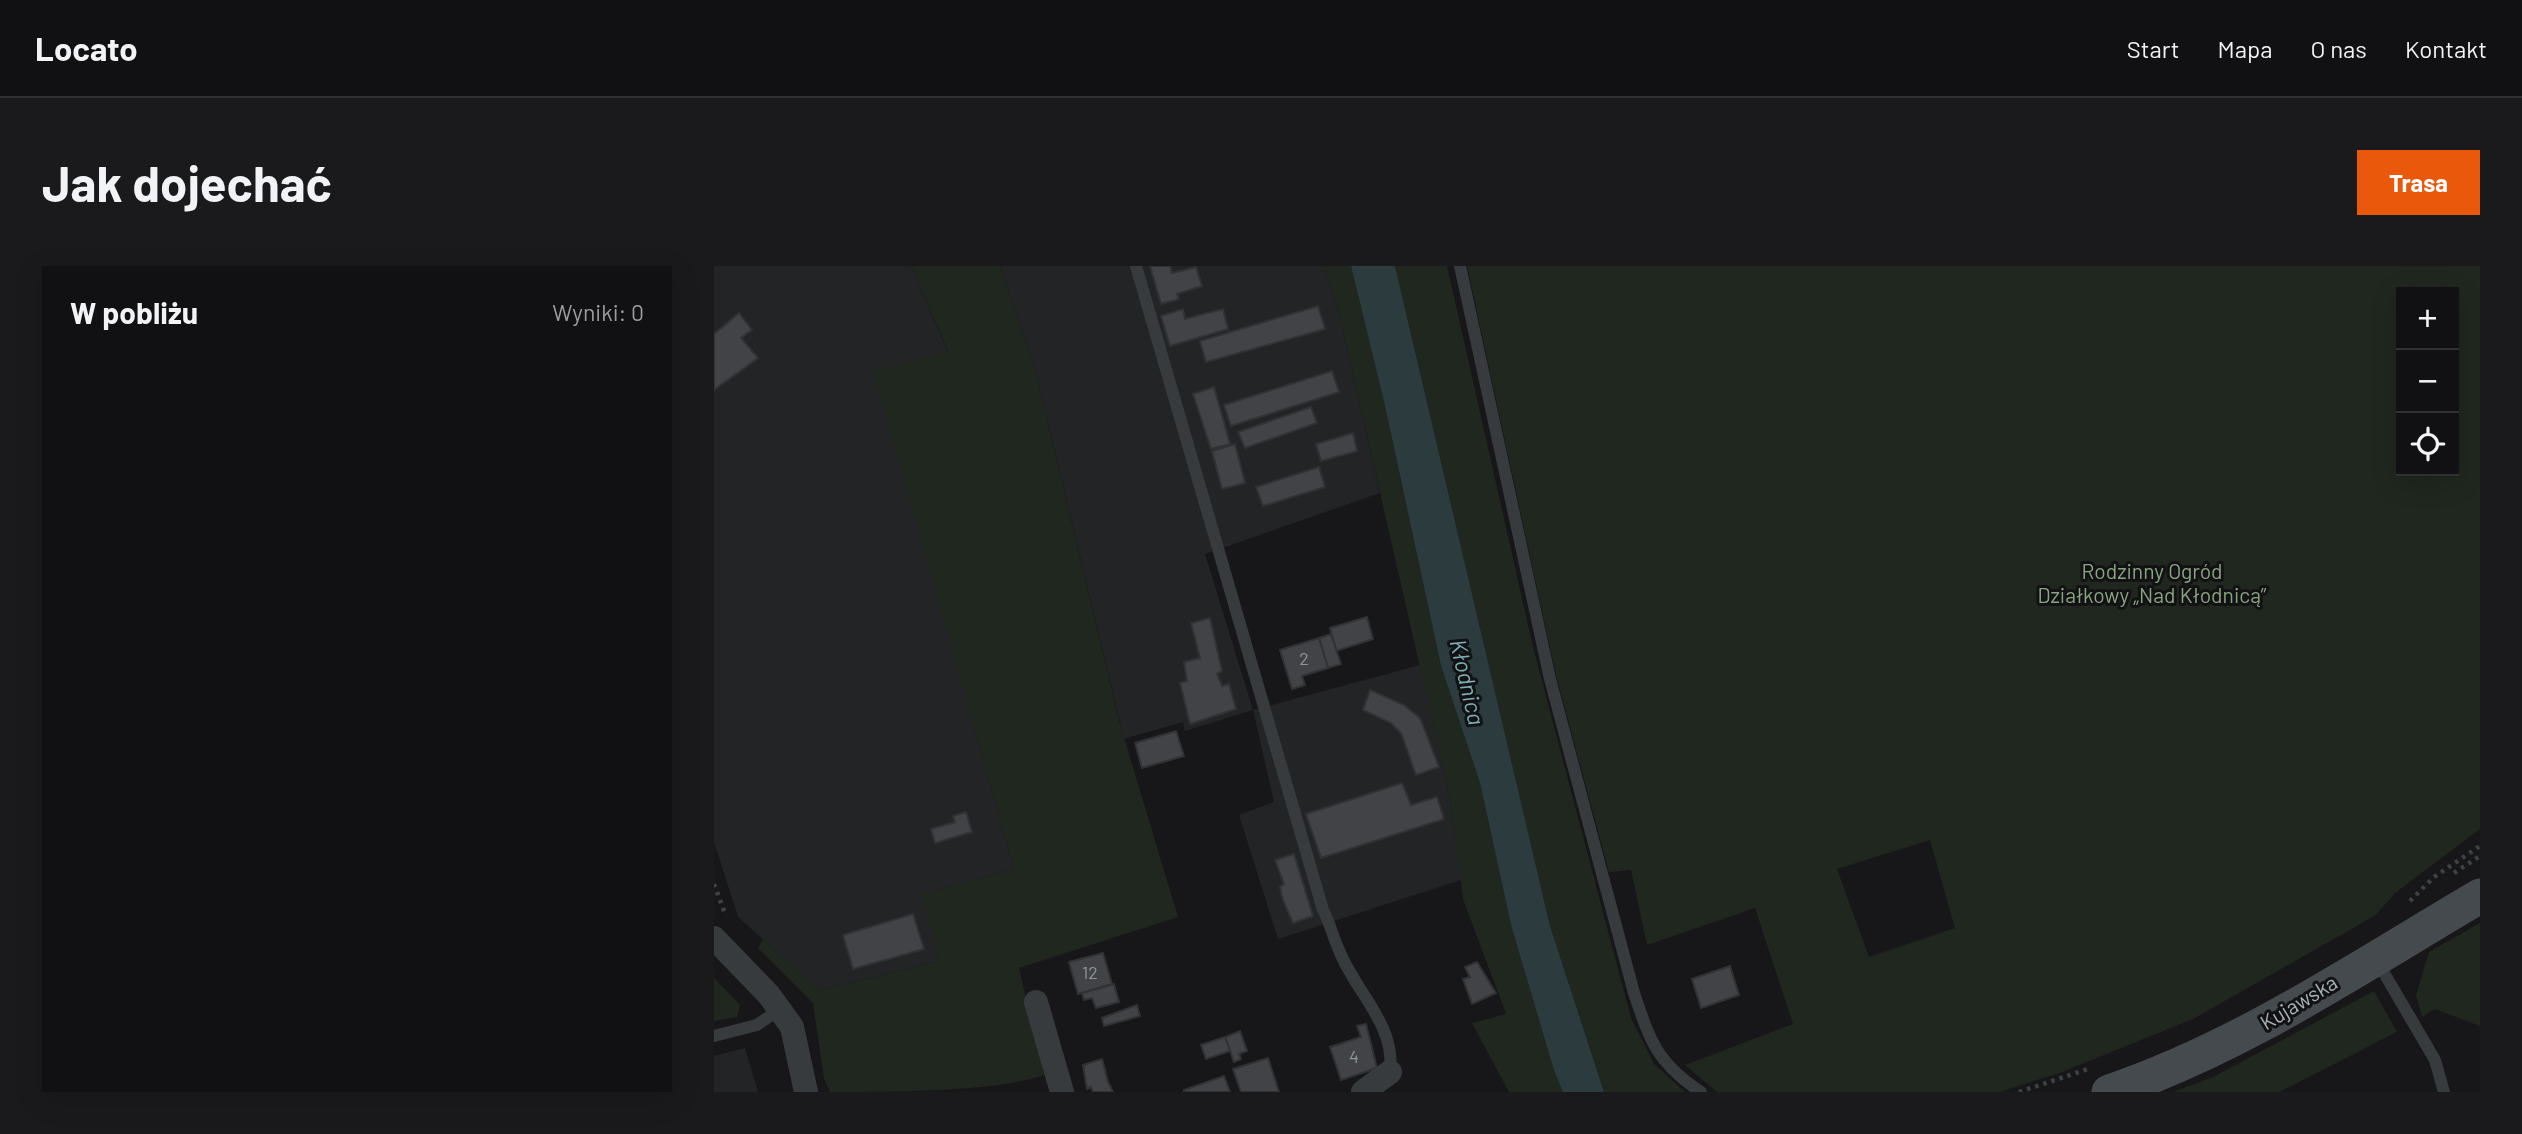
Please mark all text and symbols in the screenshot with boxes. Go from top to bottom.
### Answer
text: Locato [35,28,138,68]
text: Start [2127,34,2179,63]
text: Mapa [2217,34,2272,63]
text: O nas [2310,34,2367,63]
text: Kontakt [2405,34,2487,63]
button: Trasa [2357,150,2480,215]
text: Jak dojechać [42,153,332,212]
map controls [2396,287,2459,476]
button: + [2396,287,2459,350]
text: W pobliżu [70,294,198,330]
text: Wyniki: 0 [552,298,644,326]
button: − [2396,350,2459,413]
button: locate [2396,413,2459,476]
park label: Rodzinny Ogród Działkowy „Nad Kłodnicą” [2038,558,2267,607]
water label: Kłodnica [1445,636,1491,727]
house number: 2 [1299,647,1309,669]
house number: 12 [1082,961,1098,983]
street label: Kujawska [2255,969,2341,1034]
house number: 4 [1349,1045,1359,1067]

